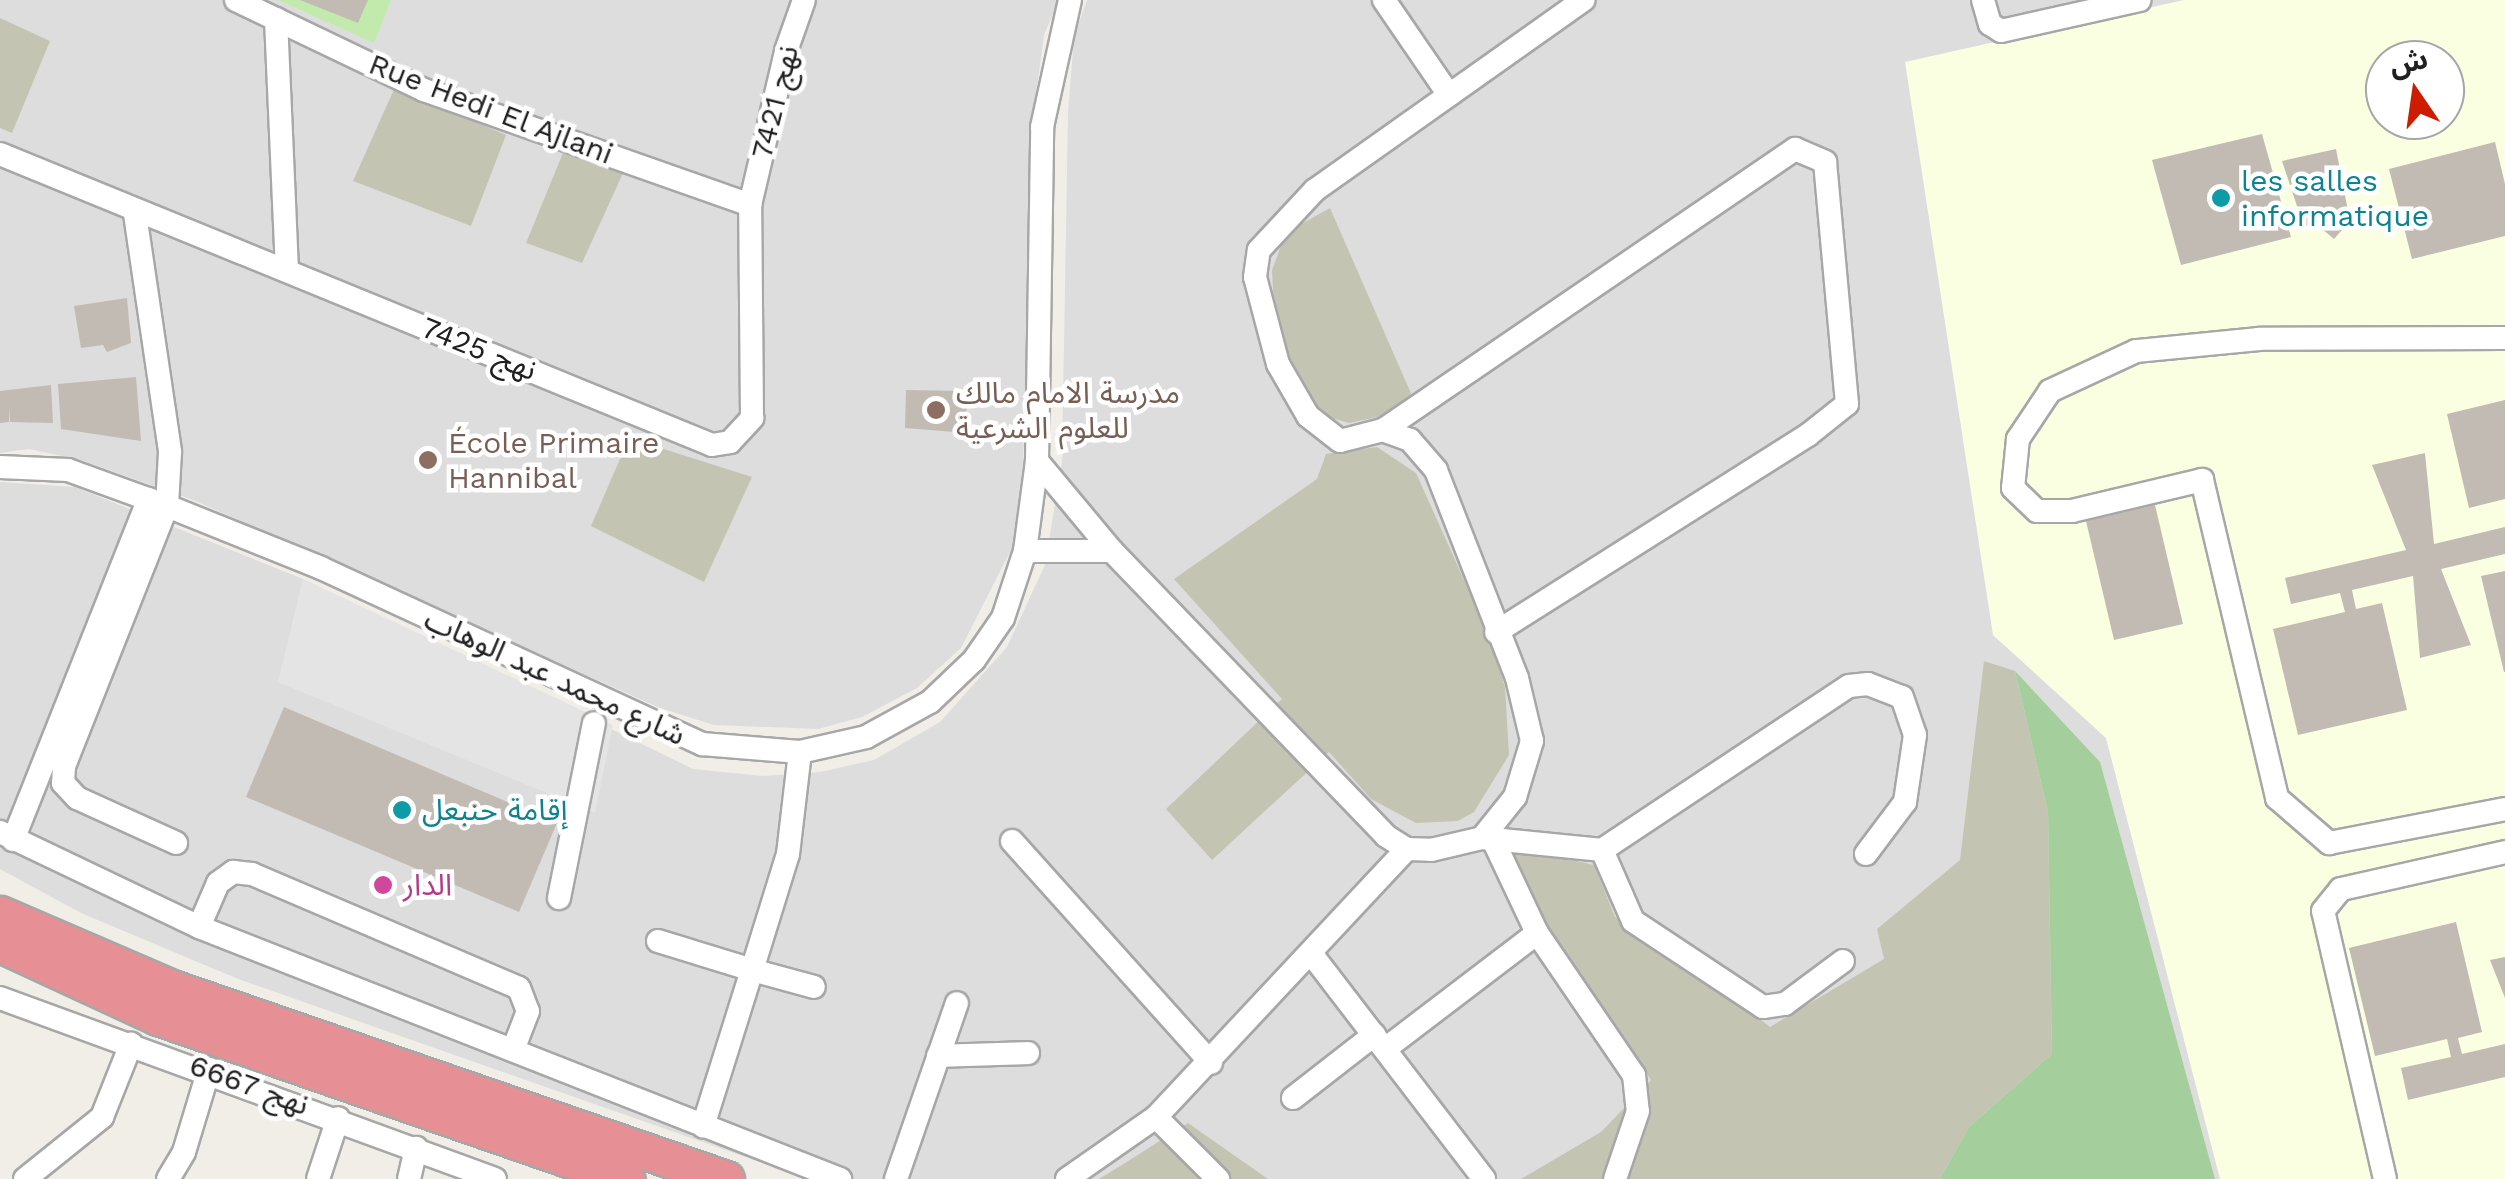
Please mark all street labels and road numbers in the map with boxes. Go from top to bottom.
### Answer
street label: نهج 7421 [744,42,806,162]
street label: Rue Hedi El Ajlani [363,45,619,173]
street label: نهج 7425 [416,310,542,388]
street label: شارع محمد عبد الوهاب [419,601,691,753]
street label: نهج 6667 [184,1047,314,1123]

